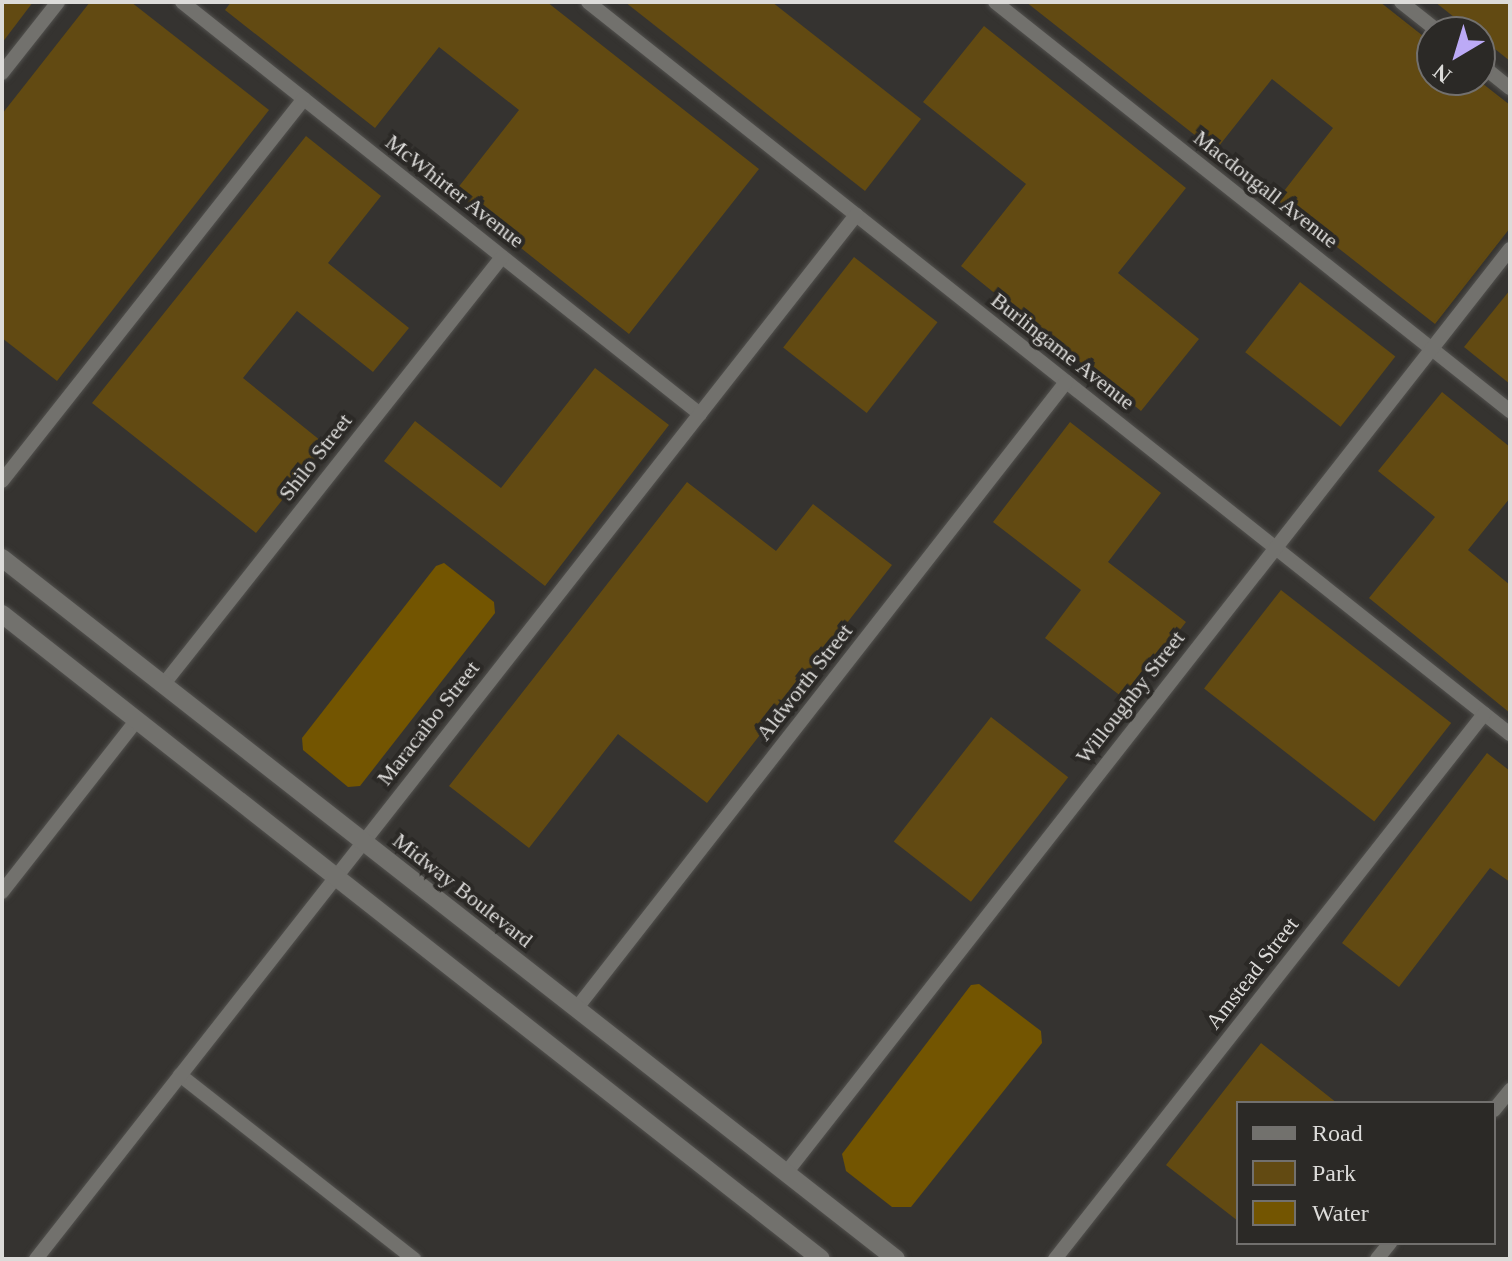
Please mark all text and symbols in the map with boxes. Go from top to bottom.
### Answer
north arrow [1416,16,1496,96]
text: N [1428,59,1456,88]
street label: Macdougall Avenue [1188,124,1344,254]
street label: McWhirter Avenue [380,128,530,254]
street label: Burlingame Avenue [985,286,1141,416]
street label: Shilo Street [273,408,357,506]
street label: Aldworth Street [750,618,858,746]
street label: Willoughby Street [1070,625,1190,769]
street label: Maracaibo Street [371,655,485,791]
street label: Midway Boulevard [388,827,538,953]
street label: Amstead Street [1200,912,1304,1034]
legend [1236,1101,1496,1245]
text: Road [1312,1120,1363,1146]
text: Park [1312,1160,1356,1186]
text: Water [1312,1200,1369,1226]

